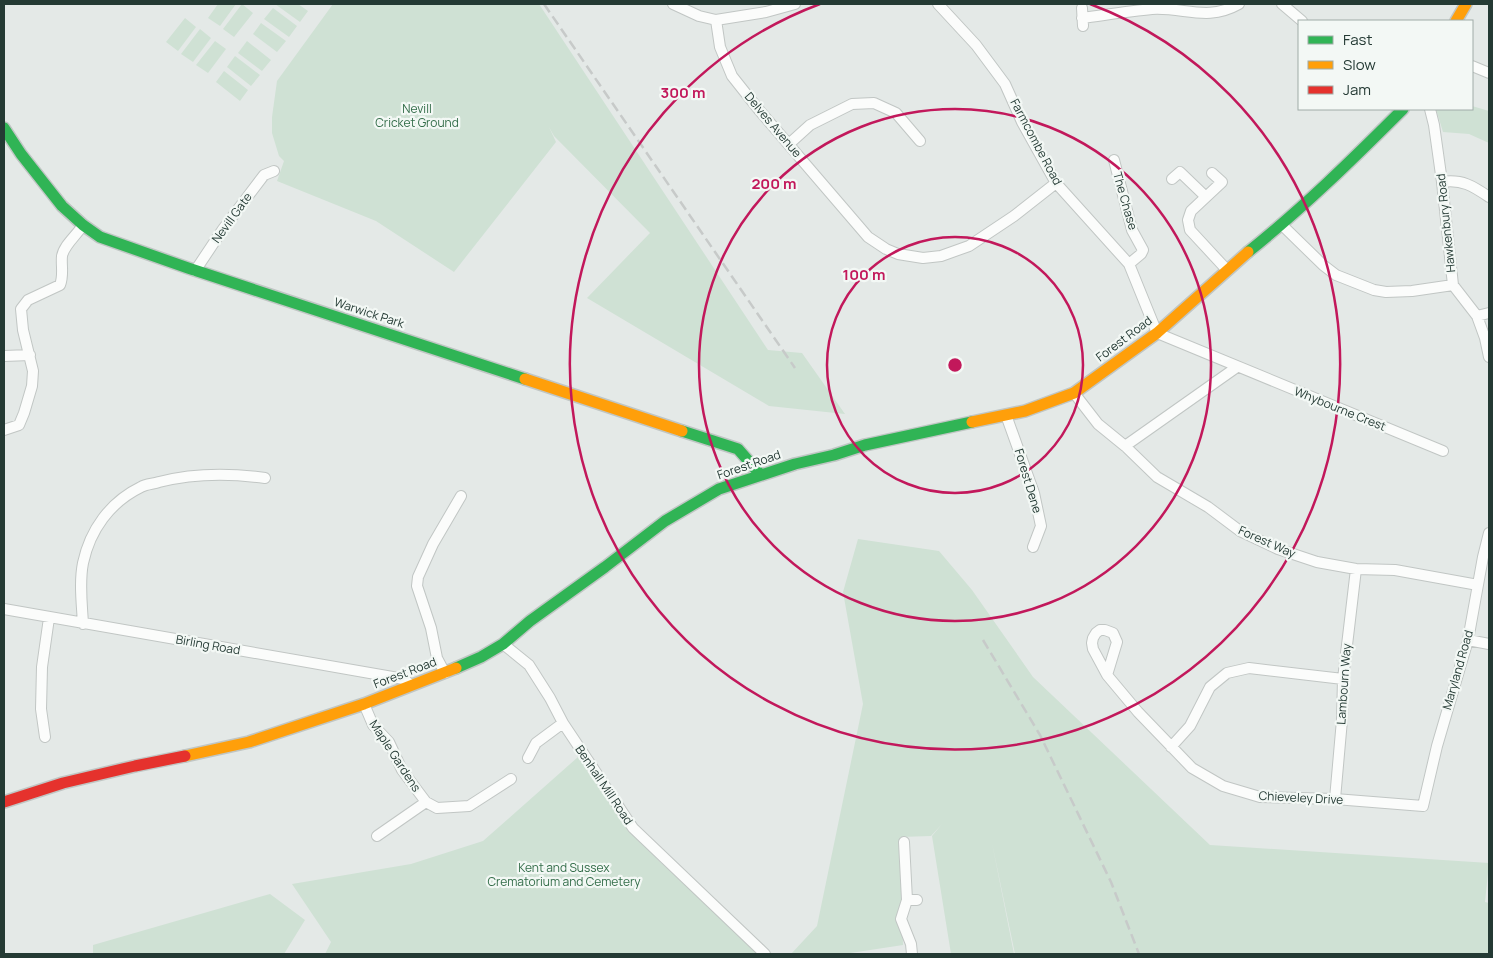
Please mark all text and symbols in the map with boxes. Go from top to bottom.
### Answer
legend [1298,20,1473,110]
text: Fast [1343,29,1372,50]
text: Slow [1343,54,1376,75]
text: Jam [1343,79,1371,100]
text: 300 m [661,82,705,103]
street label: Delves Avenue [741,88,806,161]
street label: Farmcombe Road [1006,96,1066,188]
park label: Nevill Cricket Ground [375,100,459,131]
street label: The Chase [1109,170,1142,232]
text: 200 m [751,173,797,194]
street label: Hawkenbury Road [1432,173,1459,273]
street label: Nevill Gate [207,189,256,246]
text: 100 m [843,264,885,285]
street label: Warwick Park [332,293,407,332]
street label: Forest Road [1092,312,1155,365]
centre of rings [946,356,964,374]
street label: Whybourne Crest [1292,382,1389,435]
street label: Forest Road [715,446,783,483]
street label: Forest Dene [1011,446,1046,515]
street label: Forest Way [1236,521,1299,562]
street label: Maryland Road [1438,628,1477,712]
street label: Birling Road [175,630,242,659]
street label: Lambourn Way [1332,642,1355,725]
street label: Forest Road [371,653,439,692]
street label: Maple Gardens [366,716,425,795]
street label: Benhall Mill Road [572,742,637,828]
street label: Chieveley Drive [1258,787,1344,808]
park label: Kent and Sussex Crematorium and Cemetery [488,859,641,890]

